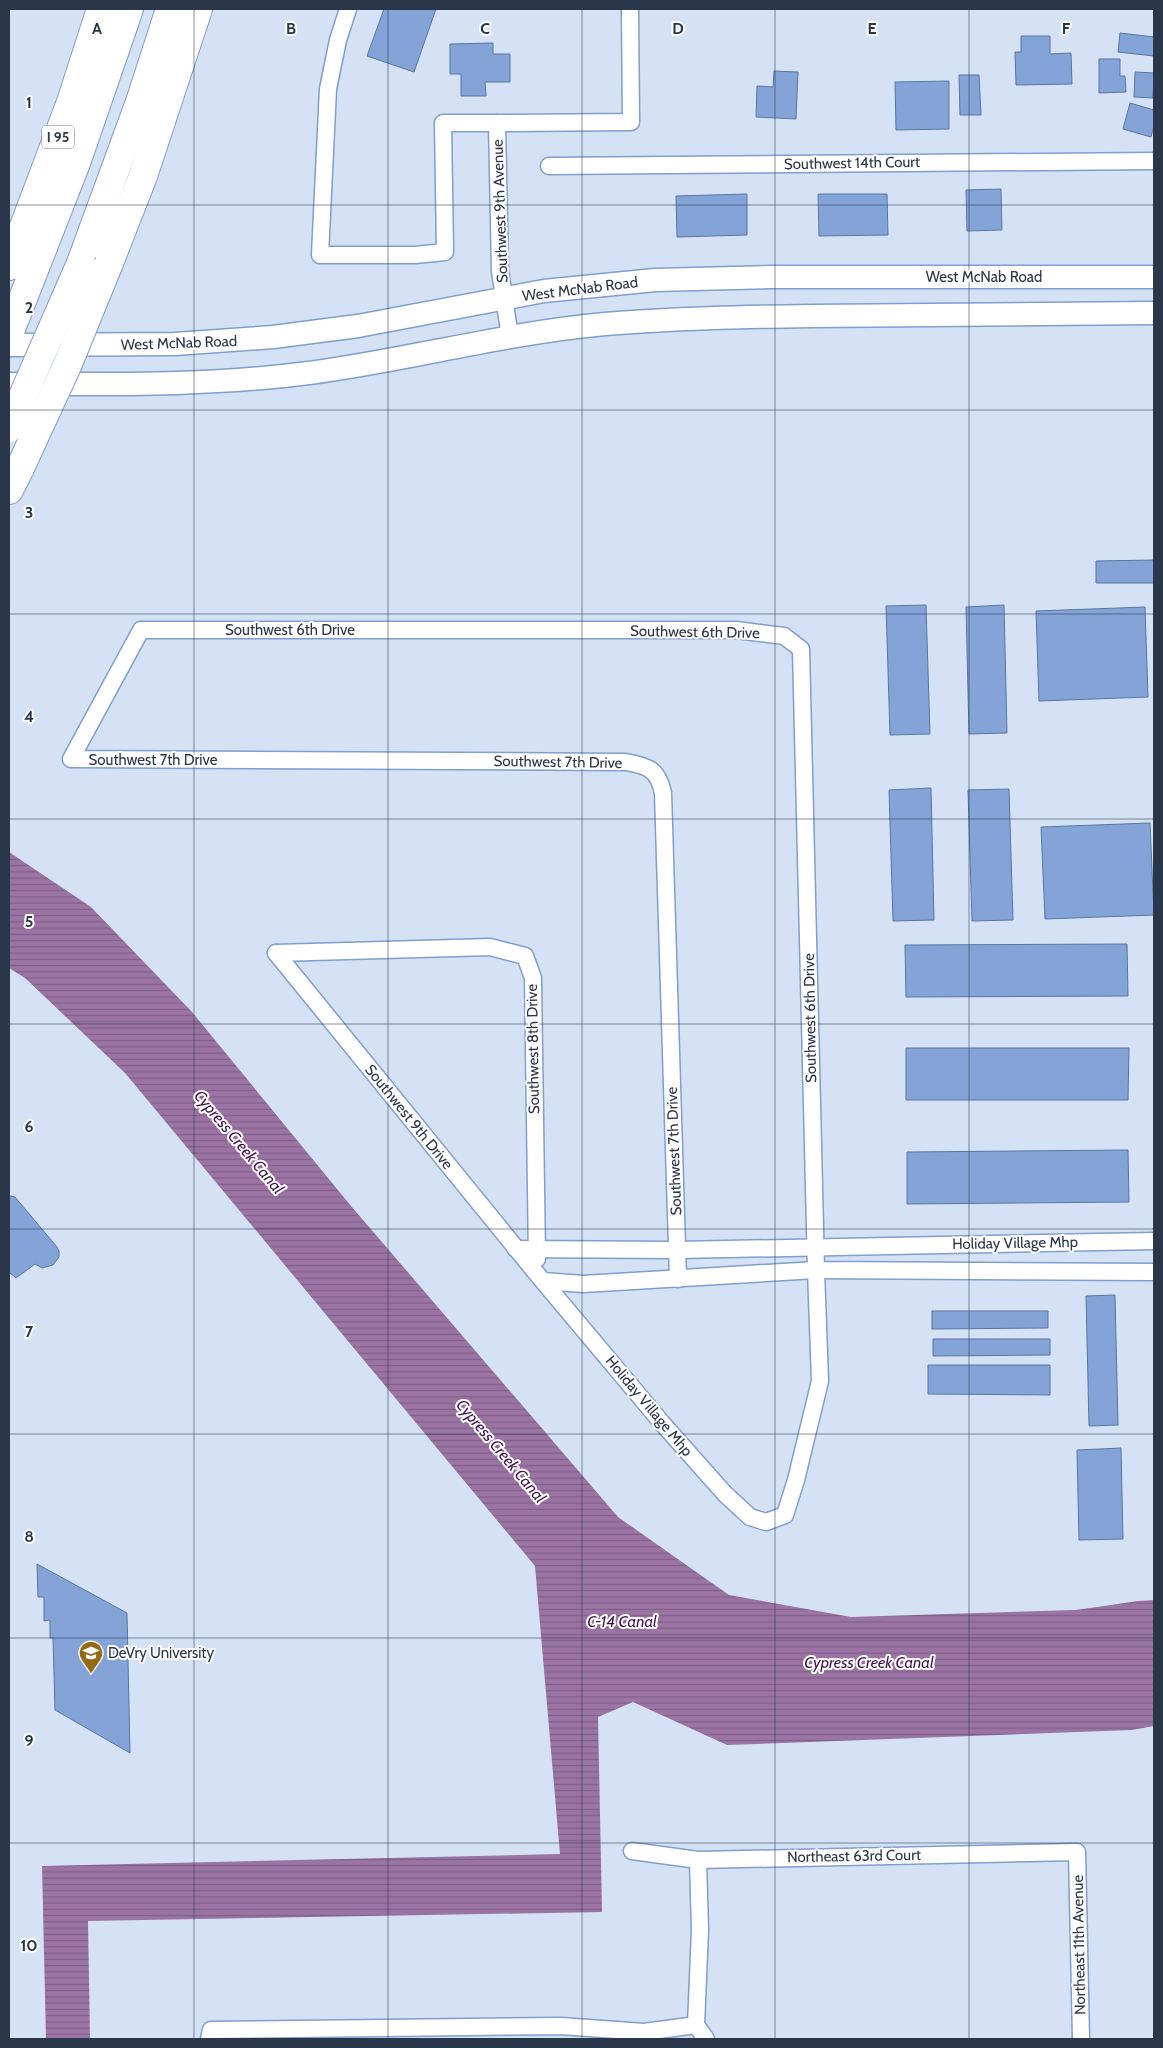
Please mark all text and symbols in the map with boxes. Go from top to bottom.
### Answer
text: A [92,19,102,38]
text: B [286,19,296,38]
text: C [480,19,490,38]
text: D [672,19,684,38]
text: E [867,19,877,38]
text: F [1062,19,1071,38]
text: 1 [26,93,32,112]
road number: I 95 [42,125,74,148]
street label: Southwest 9th Avenue [488,139,512,283]
street label: Southwest 14th Court [784,153,920,173]
street label: West McNab Road [926,268,1042,286]
street label: West McNab Road [521,273,639,305]
text: 2 [25,298,33,317]
street label: West McNab Road [120,332,238,354]
text: 3 [25,503,33,522]
street label: Southwest 6th Drive [225,621,355,639]
street label: Southwest 6th Drive [630,622,760,642]
text: 4 [24,707,34,726]
street label: Southwest 7th Drive [89,751,218,769]
street label: Southwest 7th Drive [493,752,623,772]
text: 5 [25,912,33,931]
street label: Southwest 6th Drive [800,953,820,1083]
street label: Southwest 8th Drive [523,983,543,1114]
street label: Southwest 9th Drive [361,1061,457,1173]
water label: Cypress Creek Canal [190,1086,288,1198]
street label: Southwest 7th Drive [663,1086,685,1216]
text: 6 [25,1117,34,1136]
street label: Holiday Village Mhp [952,1233,1078,1253]
text: 7 [25,1322,34,1341]
street label: Holiday Village Mhp [602,1352,696,1460]
water label: Cypress Creek Canal [452,1395,550,1507]
text: 8 [24,1527,34,1546]
water label: C-14 Canal [587,1612,657,1631]
school or university icon: DeVry University [78,1640,104,1674]
place label: DeVry University [108,1644,214,1662]
water label: Cypress Creek Canal [804,1653,934,1672]
text: 9 [25,1731,34,1750]
street label: Northeast 63rd Court [787,1846,921,1866]
street label: Northeast 11th Avenue [1069,1875,1089,2015]
text: 10 [20,1936,38,1955]

